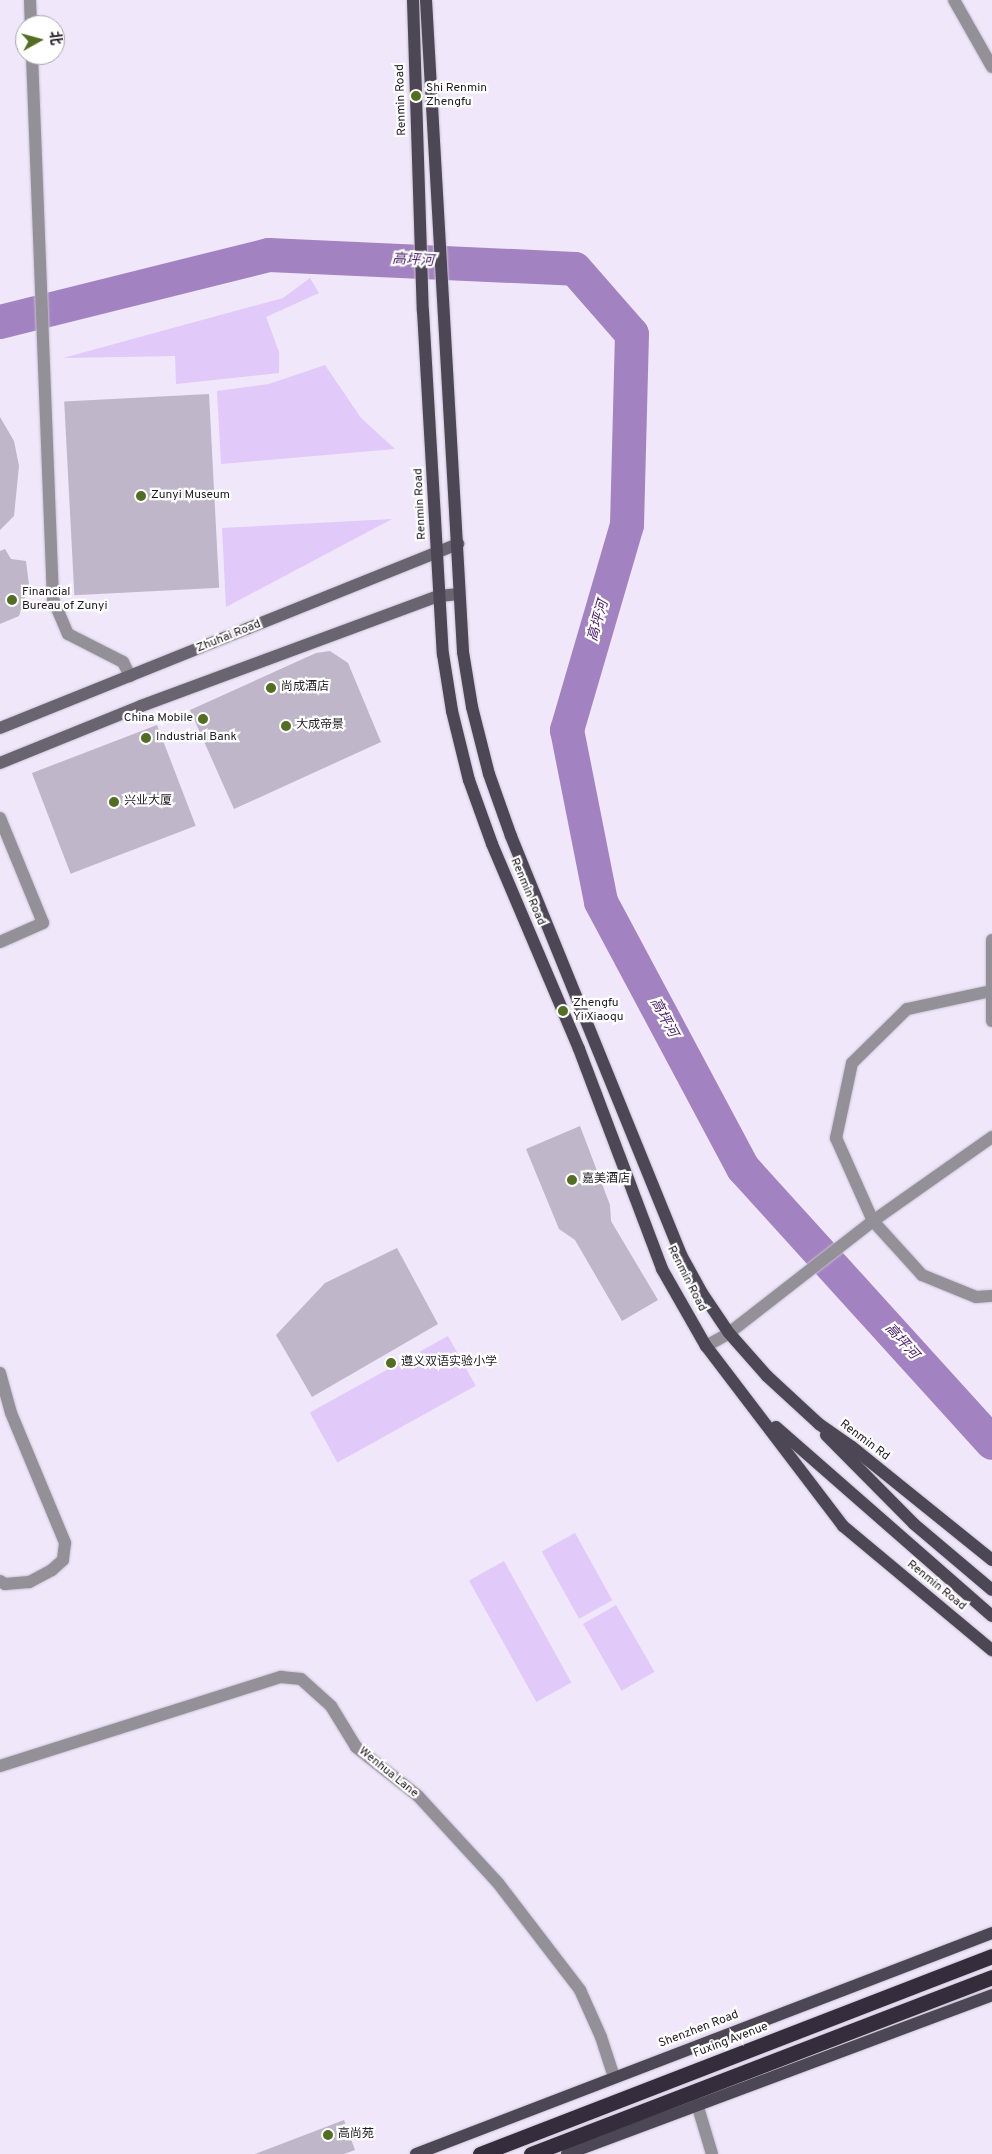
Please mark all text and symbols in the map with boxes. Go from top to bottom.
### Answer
north arrow [15,15,65,65]
text: 北 [45,30,64,46]
street label: Renmin Road [394,64,410,136]
place label: Shi Renmin Zhengfu [426,82,487,110]
marker: Shi Renmin Zhengfu [410,90,422,102]
water label: 高坪河 [392,252,434,270]
street label: Renmin Road [412,468,430,540]
place label: Zunyi Museum [151,489,230,503]
marker: Zunyi Museum [135,490,147,502]
place label: Financial Bureau of Zunyi [22,586,107,614]
marker: Financial Bureau of Zunyi [6,594,18,606]
water label: 高坪河 [585,598,613,644]
street label: Zhuhai Road [195,618,263,656]
place label: 尚成酒店 [281,681,329,695]
marker: 尚成酒店 [265,682,277,694]
place label: China Mobile [124,712,193,726]
marker: China Mobile [197,713,209,725]
place label: 大成帝景 [296,719,344,733]
marker: 大成帝景 [280,720,292,732]
place label: Industrial Bank [156,731,237,745]
marker: Industrial Bank [140,732,152,744]
place label: 兴业大厦 [124,795,172,809]
marker: 兴业大厦 [108,796,120,808]
street label: Renmin Road [506,856,548,928]
water label: 高坪河 [646,996,680,1040]
place label: Zhengfu Yi Xiaoqu [573,997,624,1025]
marker: Zhengfu Yi Xiaoqu [557,1005,569,1017]
place label: 嘉美酒店 [582,1173,630,1187]
marker: 嘉美酒店 [566,1174,578,1186]
street label: Renmin Road [663,1244,709,1314]
water label: 高坪河 [881,1321,921,1363]
place label: 遵义双语实验小学 [401,1356,497,1370]
marker: 遵义双语实验小学 [385,1357,397,1369]
street label: Renmin Rd [836,1418,892,1464]
street label: Renmin Road [904,1558,968,1614]
street label: Wenhua Lane [355,1745,421,1801]
street label: Shenzhen Road [657,2008,741,2052]
street label: Fuxing Avenue [692,2020,770,2062]
place label: 高尚苑 [338,2128,374,2142]
marker: 高尚苑 [322,2129,334,2141]

